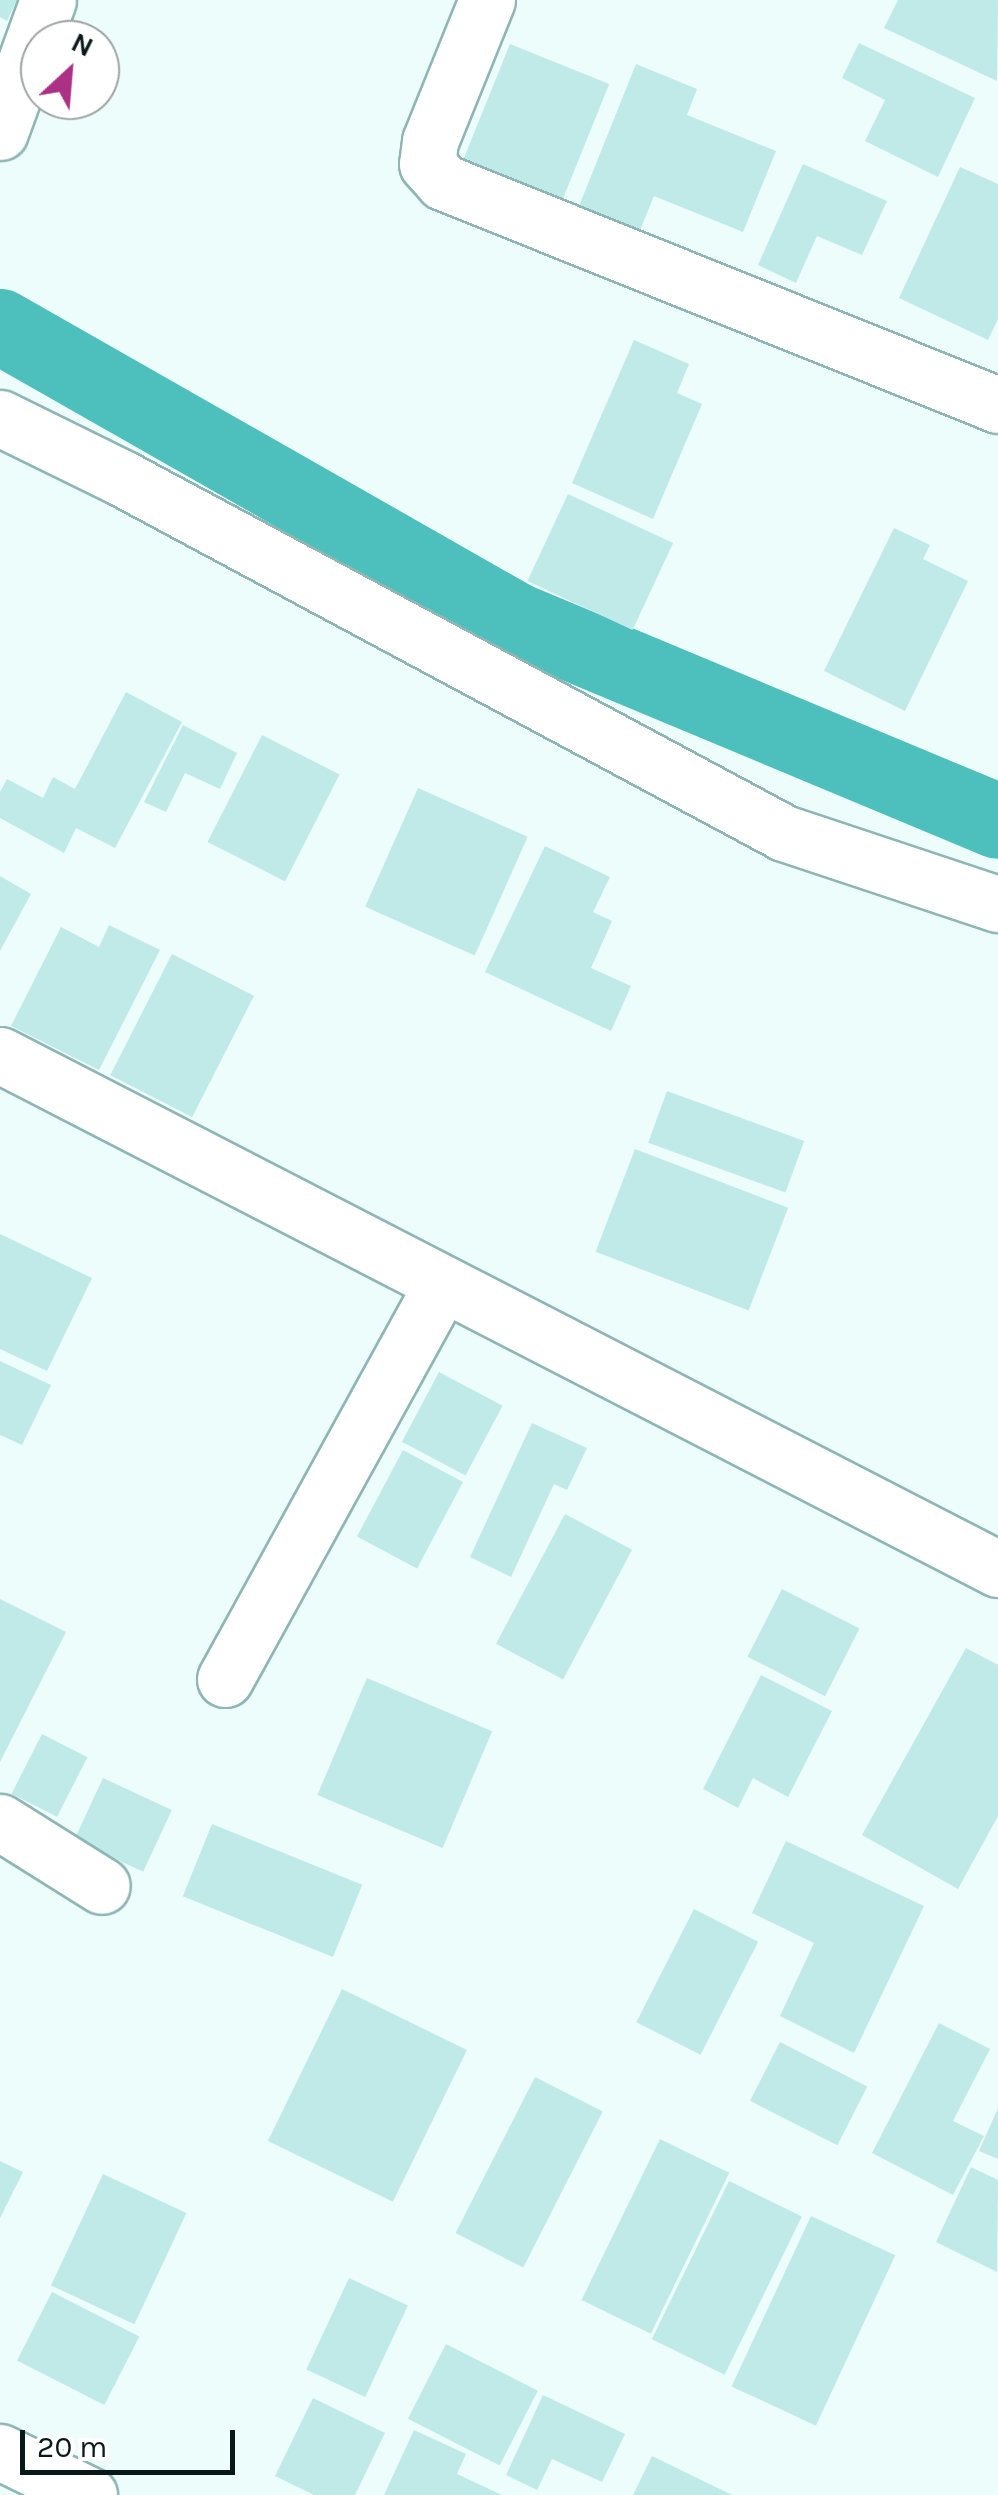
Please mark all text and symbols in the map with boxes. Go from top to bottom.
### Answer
north arrow [20,20,120,120]
text: N [66,25,99,64]
scale bar [25,2410,240,2472]
text: 20 m [37,2429,107,2465]

